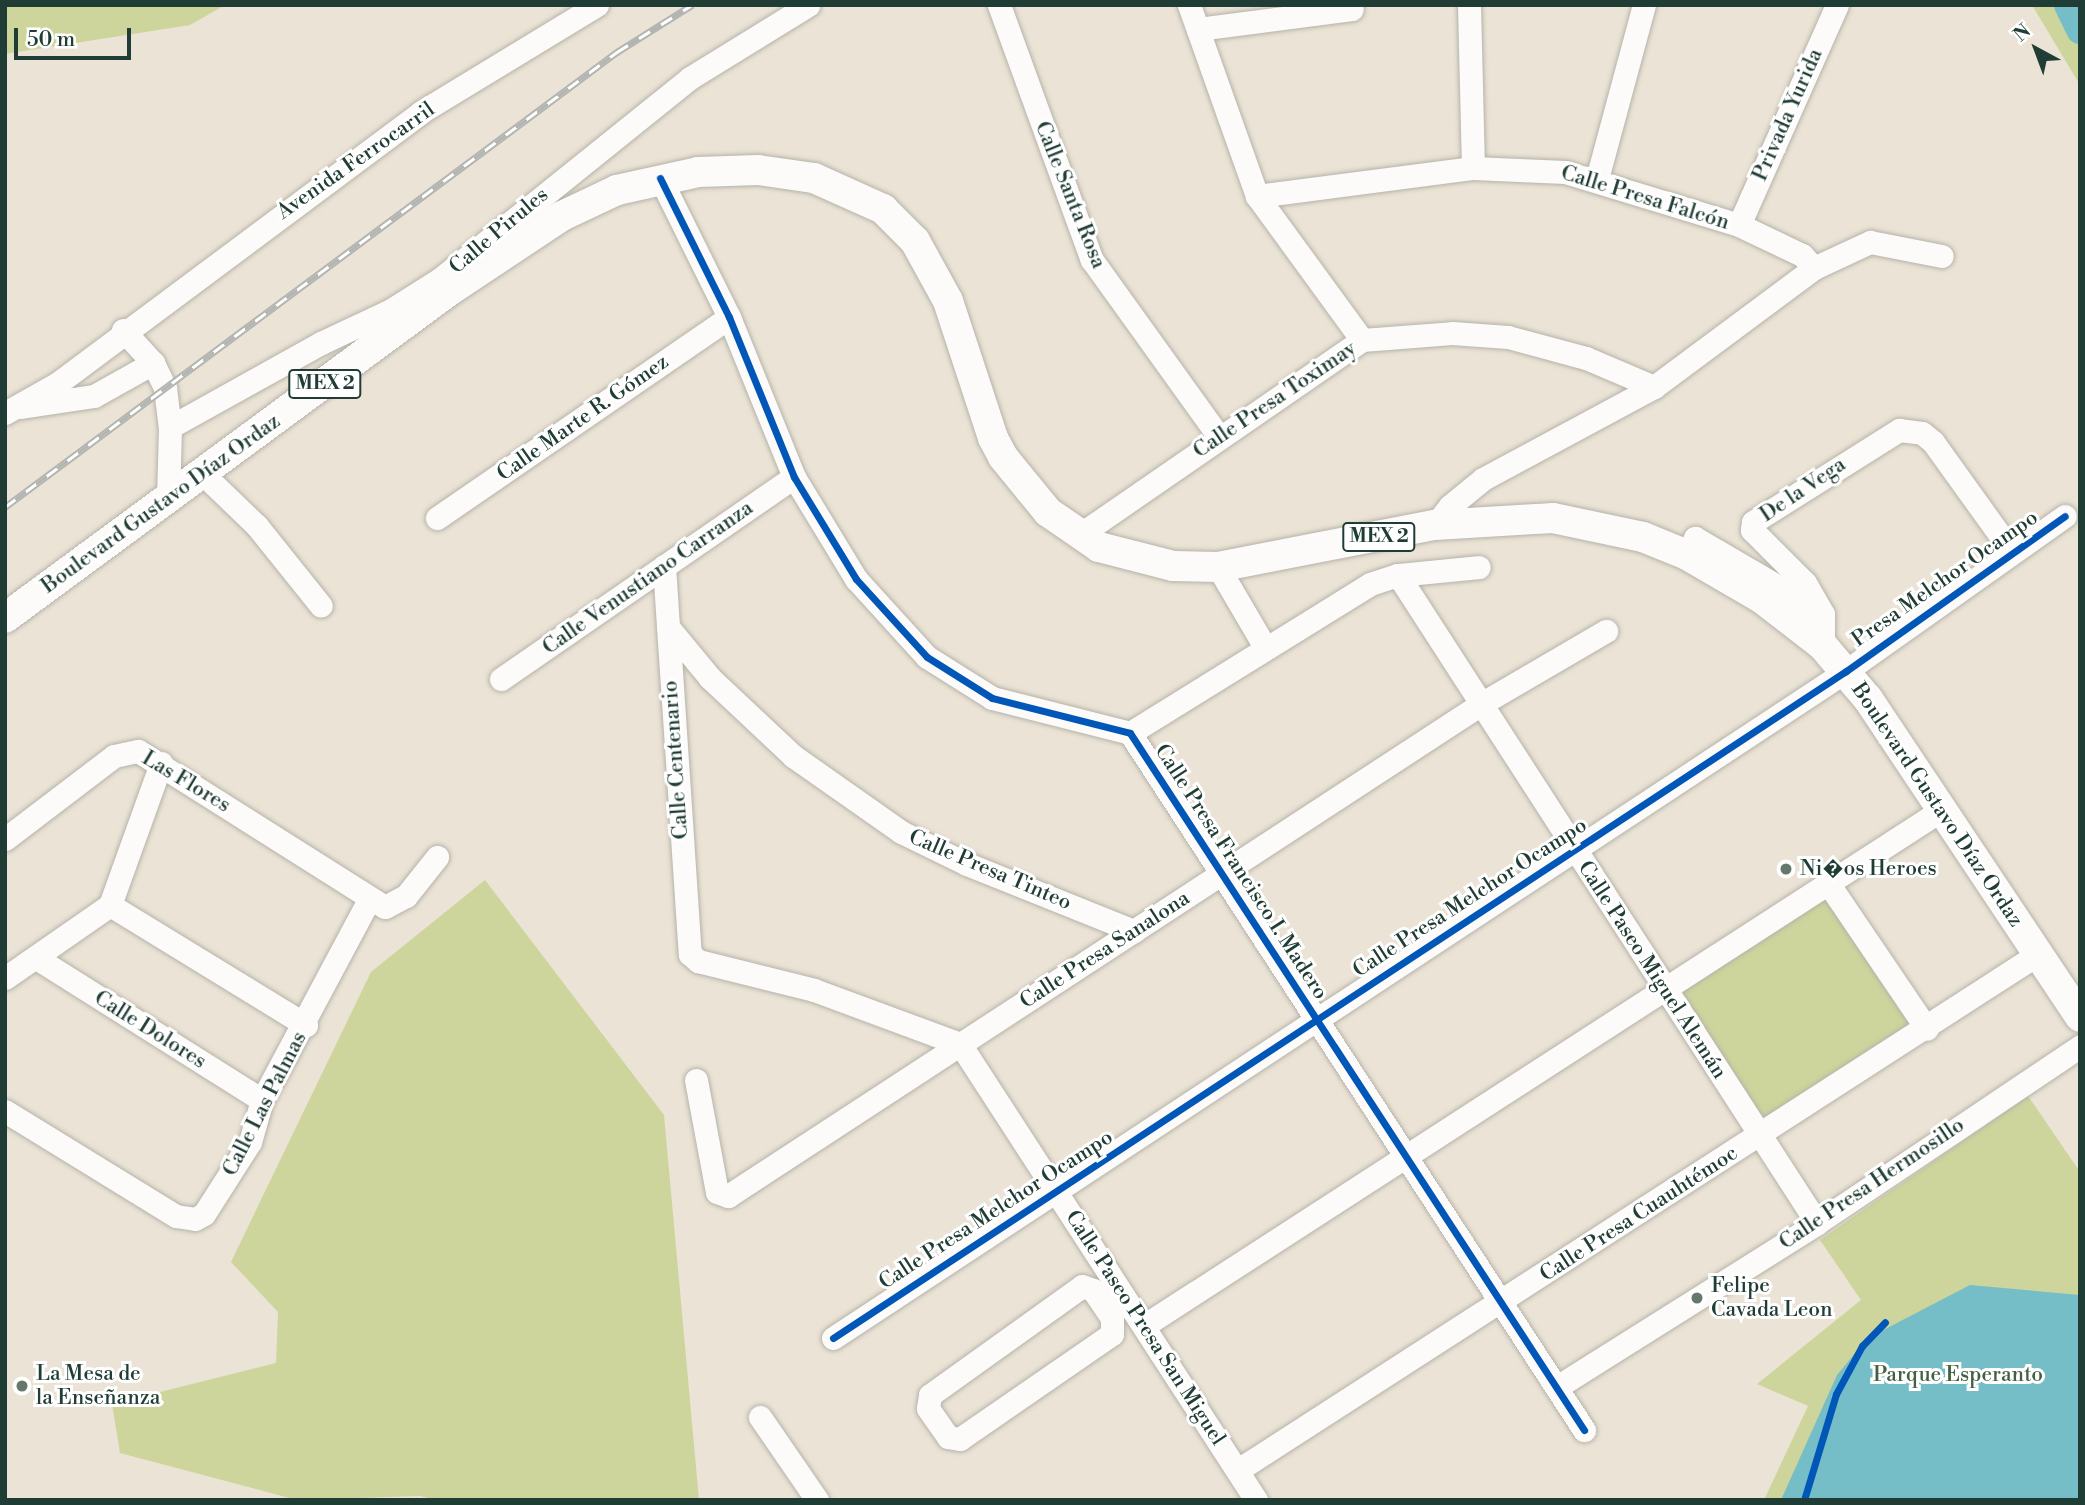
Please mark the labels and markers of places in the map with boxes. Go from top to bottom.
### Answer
place label: Ni�os Heroes [1800,856,1937,882]
marker: Ni�os Heroes [1778,861,1794,877]
place label: Felipe Cavada Leon [1711,1273,1833,1323]
marker: Felipe Cavada Leon [1689,1290,1705,1306]
place label: La Mesa de la Enseñanza [36,1361,160,1411]
marker: La Mesa de la Enseñanza [14,1378,30,1394]

